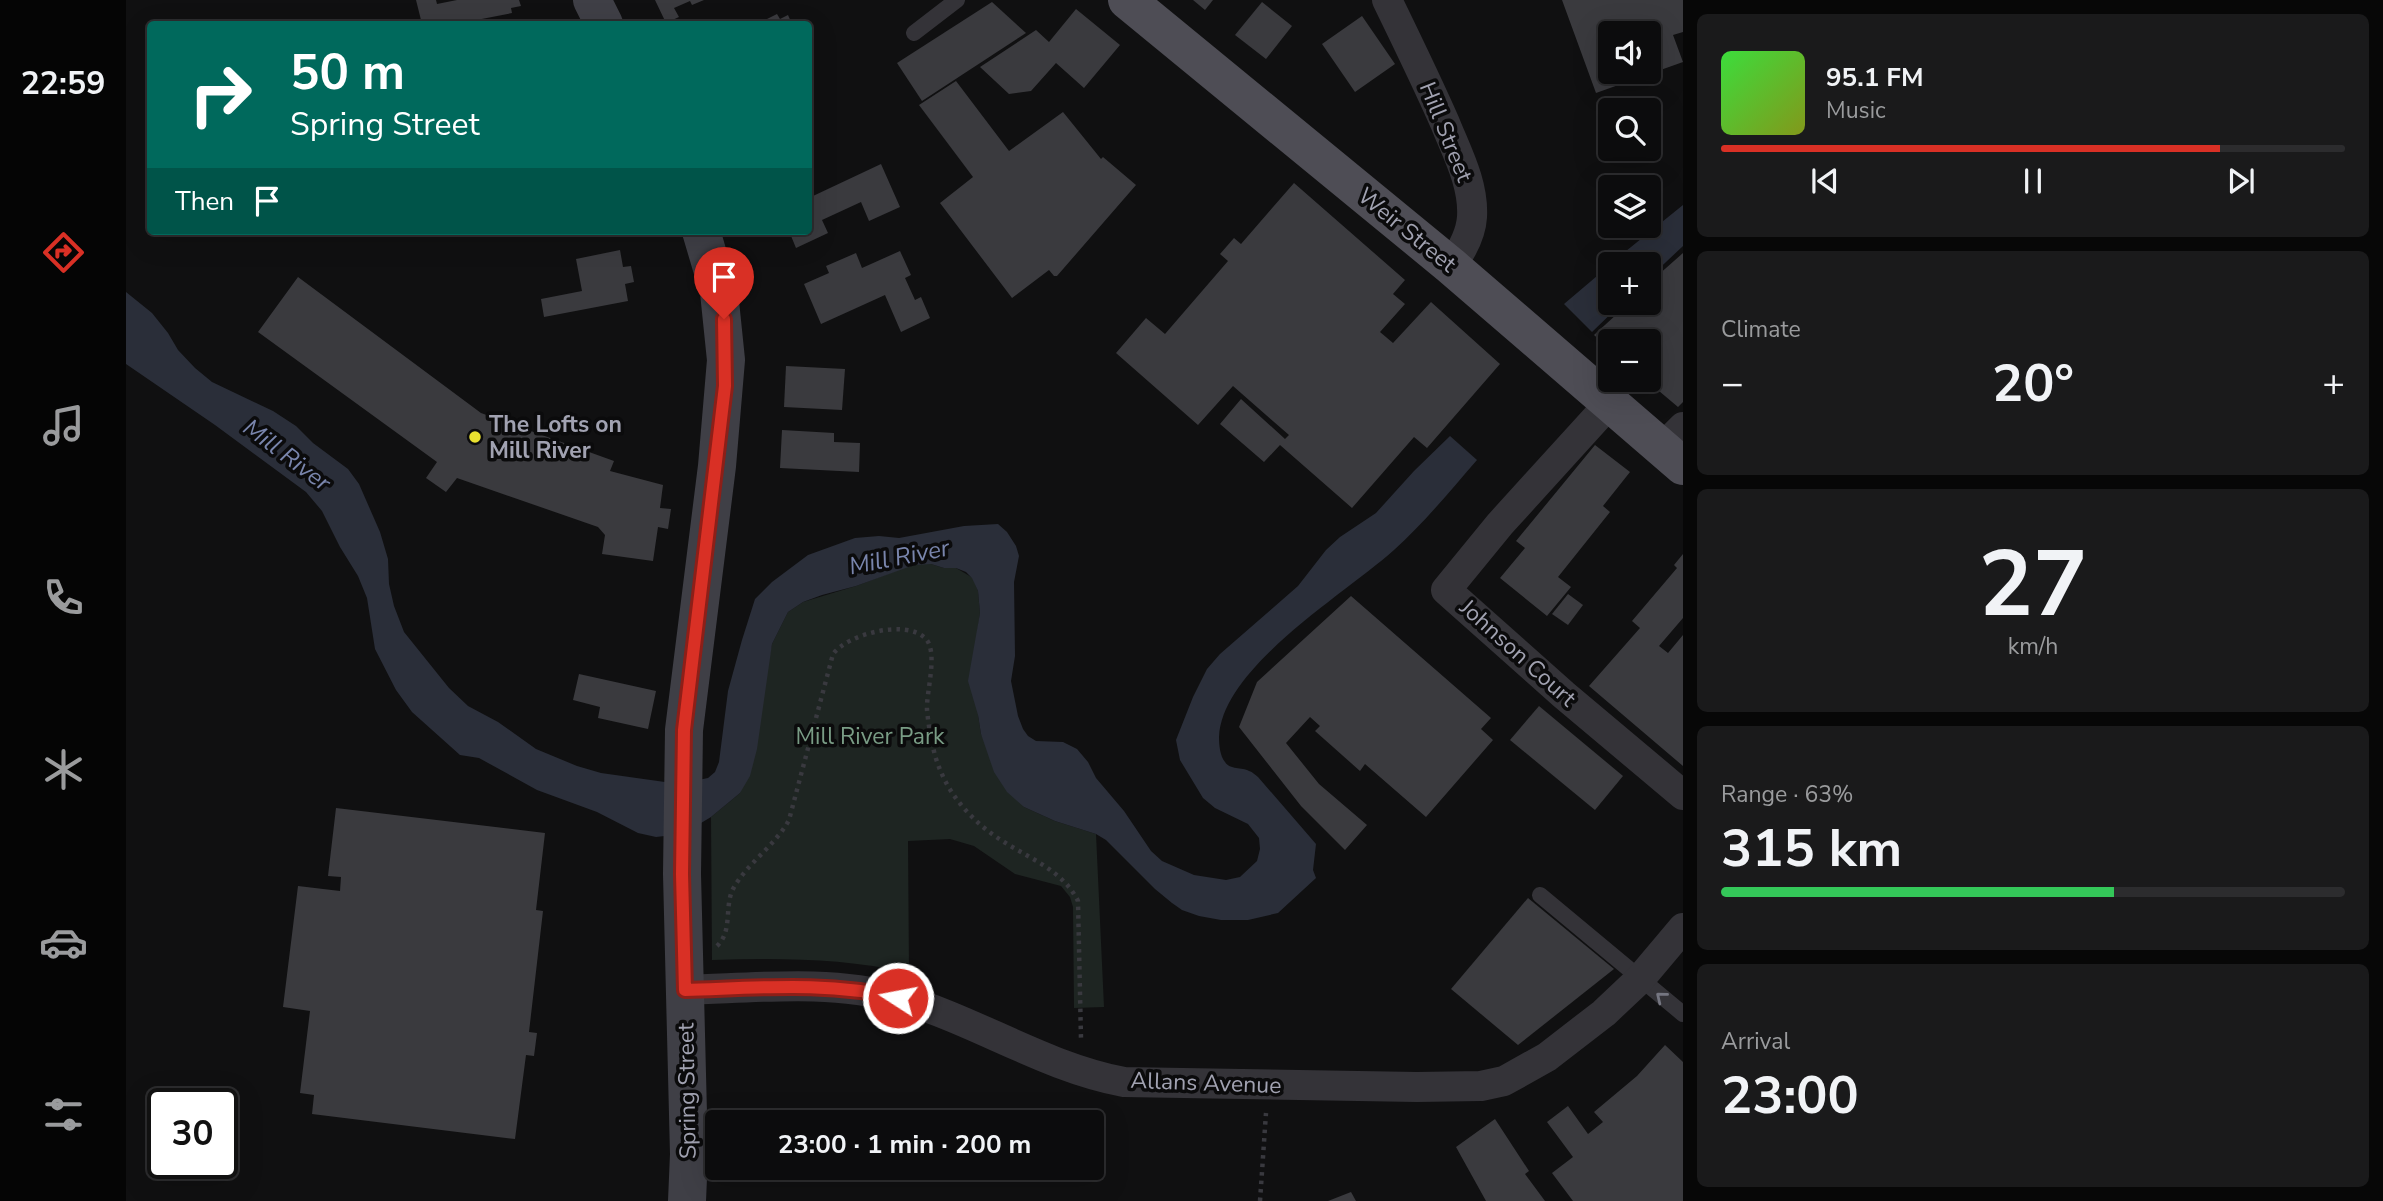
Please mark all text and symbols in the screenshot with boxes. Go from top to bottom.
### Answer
map controls [1598,21,1661,392]
button: sound [1598,21,1661,84]
text: 50 m [290,39,405,106]
icon: right [175,49,266,140]
text: 95.1 FM [1826,60,1923,95]
text: 22:59 [21,62,105,105]
street label: Hill Street [1412,77,1480,187]
text: Music [1826,95,1886,126]
button: search [1598,98,1661,161]
text: Spring Street [290,103,480,146]
icon: previous [1806,162,1844,200]
icon: pause [2014,162,2052,200]
icon: next [2222,162,2260,200]
button: layers [1598,175,1661,238]
street label: Weir Street [1351,181,1464,280]
icon: arrive [248,182,286,220]
text: Then [175,184,234,219]
icon: directions [39,228,88,277]
pin [694,247,754,319]
button: + [1598,252,1661,315]
icon: arrive [705,258,743,296]
text: Climate [1721,314,1801,345]
button: − [1598,329,1661,392]
text: 20° [1992,348,2074,419]
text: − [1721,358,1744,409]
text: + [2322,358,2345,409]
icon: music [39,401,88,450]
place label: The Lofts on Mill River [489,409,622,466]
water label: Mill River [237,412,338,499]
marker: The Lofts on Mill River [467,429,483,445]
text: 27 [1978,523,2088,647]
water label: Mill River [846,531,953,582]
icon: phone [39,573,88,622]
street label: Johnson Court [1452,592,1583,714]
text: km/h [2008,631,2058,662]
park label: Mill River Park [795,721,945,752]
icon: climate [39,745,88,794]
text: Range · 63% [1721,779,1853,810]
text: 315 km [1721,813,1902,884]
icon: car [39,918,88,967]
position arrow [861,961,935,1035]
one-way arrow [1657,992,1669,1005]
street label: Spring Street [670,1022,704,1159]
text: Arrival [1721,1026,1790,1057]
text: 23:00 [1721,1060,1859,1131]
street label: Allans Avenue [1130,1065,1282,1101]
speed limit sign: 30 [147,1088,238,1179]
icon: filters [39,1090,88,1139]
text: 23:00 · 1 min · 200 m [778,1127,1031,1162]

